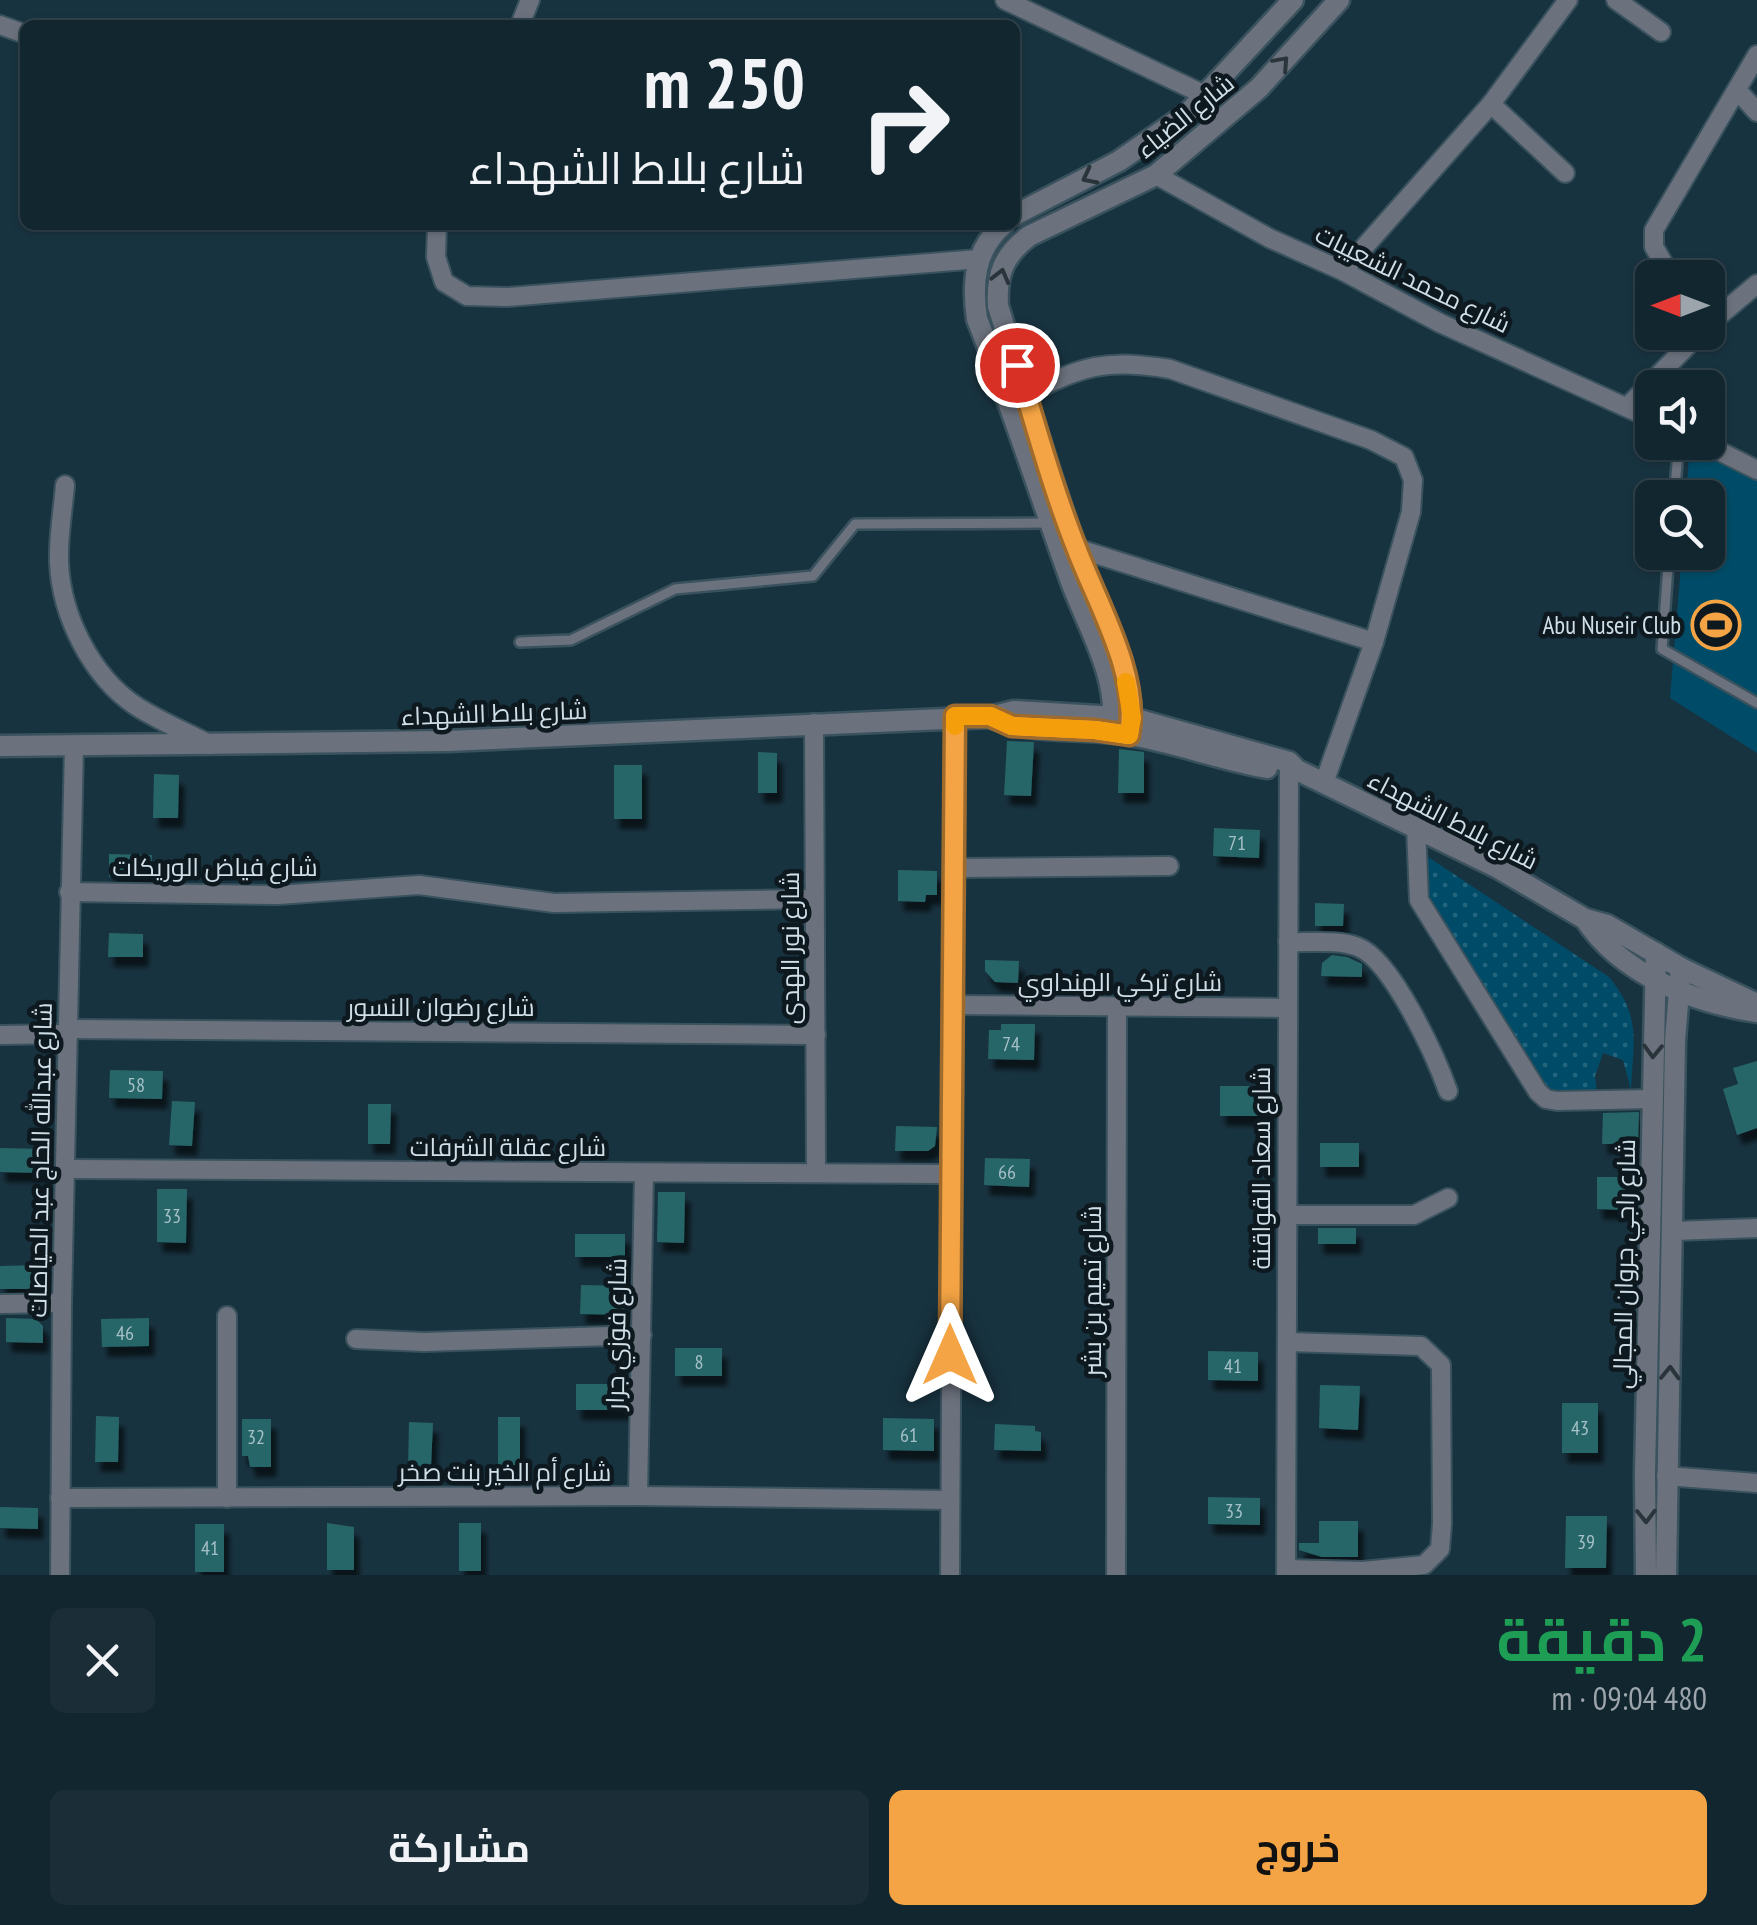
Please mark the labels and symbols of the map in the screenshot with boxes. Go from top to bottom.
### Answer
one-way arrow [1270,56,1288,75]
street label: شارع الضياء [1129,67,1241,166]
one-way arrow [1081,165,1099,184]
street label: شارع محمد الشعيبات [1310,218,1516,341]
north arrow [1635,260,1725,350]
one-way arrow [990,267,1011,285]
pin [975,323,1060,408]
sports icon: Abu Nuseir Club [1690,599,1742,651]
place label: Abu Nuseir Club [1543,609,1681,641]
street label: شارع بلاط الشهداء [400,694,588,733]
street label: شارع بلاط الشهداء [1362,763,1544,878]
house number: 71 [1228,830,1246,856]
street label: شارع فياض الوريكات [112,851,318,884]
street label: شارع نور الهدى [774,872,807,1024]
street label: شارع تركي الهنداوي [1018,966,1222,1002]
street label: شارع رضوان النسور [345,991,535,1024]
street label: شارع عبدالله الحاج عبد الحياصات [21,1002,60,1318]
house number: 74 [1002,1031,1020,1057]
one-way arrow [1643,1043,1664,1059]
street label: شارع سعاد القواقنة [1245,1067,1278,1269]
house number: 58 [127,1072,145,1098]
street label: شارع عقلة الشرفات [410,1131,606,1164]
street label: شارع راجي جروان المجالي [1606,1139,1646,1390]
house number: 66 [998,1159,1016,1185]
house number: 33 [163,1203,181,1229]
street label: شارع تميم بن بشر [1076,1205,1110,1379]
street label: شارع فوزي جرار [599,1258,637,1412]
position arrow [898,1303,1002,1407]
house number: 46 [116,1320,134,1346]
house number: 8 [695,1349,704,1375]
house number: 41 [1224,1353,1242,1379]
one-way arrow [1659,1364,1680,1380]
house number: 43 [1571,1415,1589,1441]
house number: 61 [900,1422,918,1448]
house number: 32 [247,1424,265,1450]
street label: شارع أم الخير بنت صخر [396,1456,612,1490]
house number: 33 [1225,1498,1243,1524]
one-way arrow [1635,1508,1657,1524]
house number: 39 [1577,1529,1595,1555]
house number: 41 [201,1535,219,1561]

